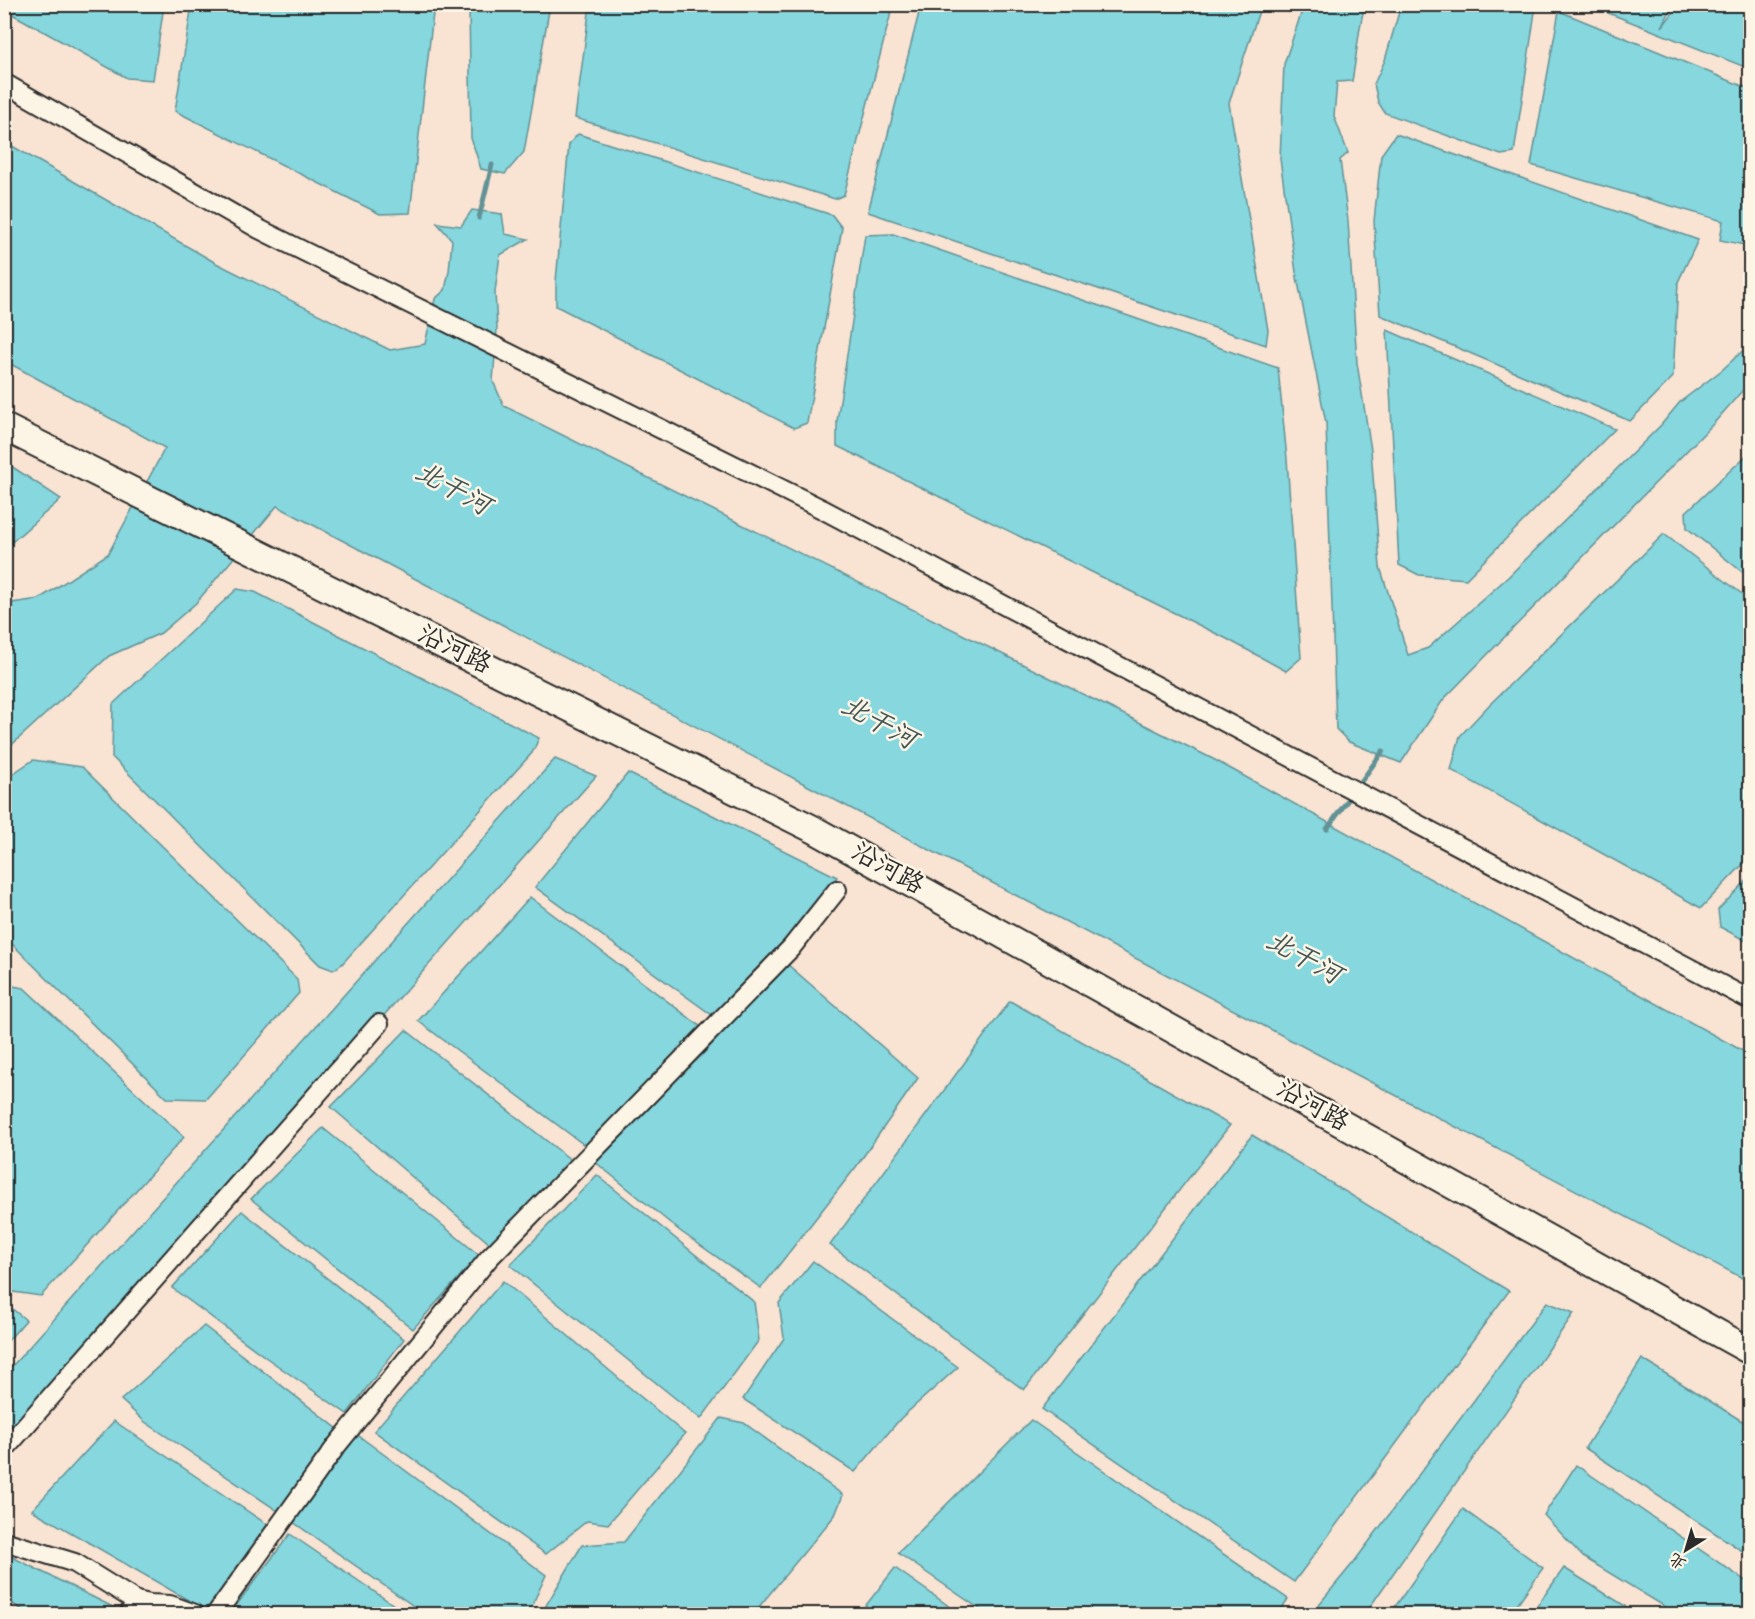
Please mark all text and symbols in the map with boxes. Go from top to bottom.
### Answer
water label: 北干河 [407,453,500,529]
street label: 沿河路 [411,617,497,685]
water label: 北干河 [833,687,926,763]
street label: 沿河路 [844,834,930,906]
water label: 北干河 [1258,922,1351,998]
street label: 沿河路 [1269,1071,1355,1143]
north arrow [1656,1520,1716,1580]
text: 北 [1665,1546,1692,1575]

